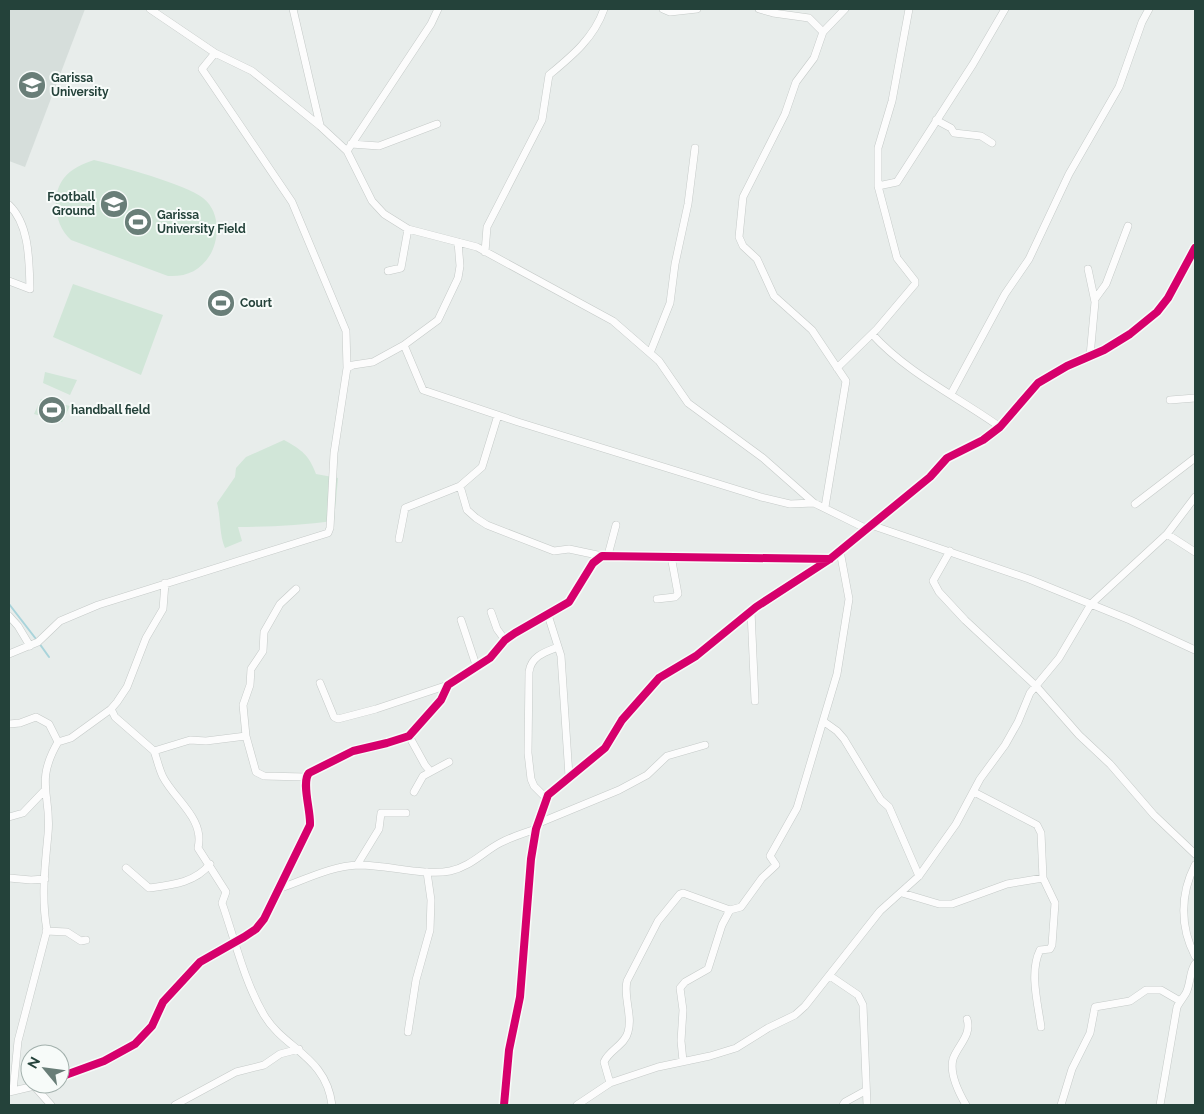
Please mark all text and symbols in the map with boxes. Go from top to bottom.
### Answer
school or university icon: Garissa University [17,70,47,100]
place label: Garissa University [51,71,109,99]
school or university icon: Football Ground [99,189,129,219]
place label: Football Ground [47,190,95,218]
sports icon: Garissa University Field [123,207,153,237]
place label: Garissa University Field [157,208,246,236]
sports icon: Court [206,288,236,318]
place label: Court [240,296,273,310]
sports icon: handball field [37,395,67,425]
place label: handball field [71,403,151,417]
north arrow [20,1044,70,1094]
text: N [24,1054,43,1071]

